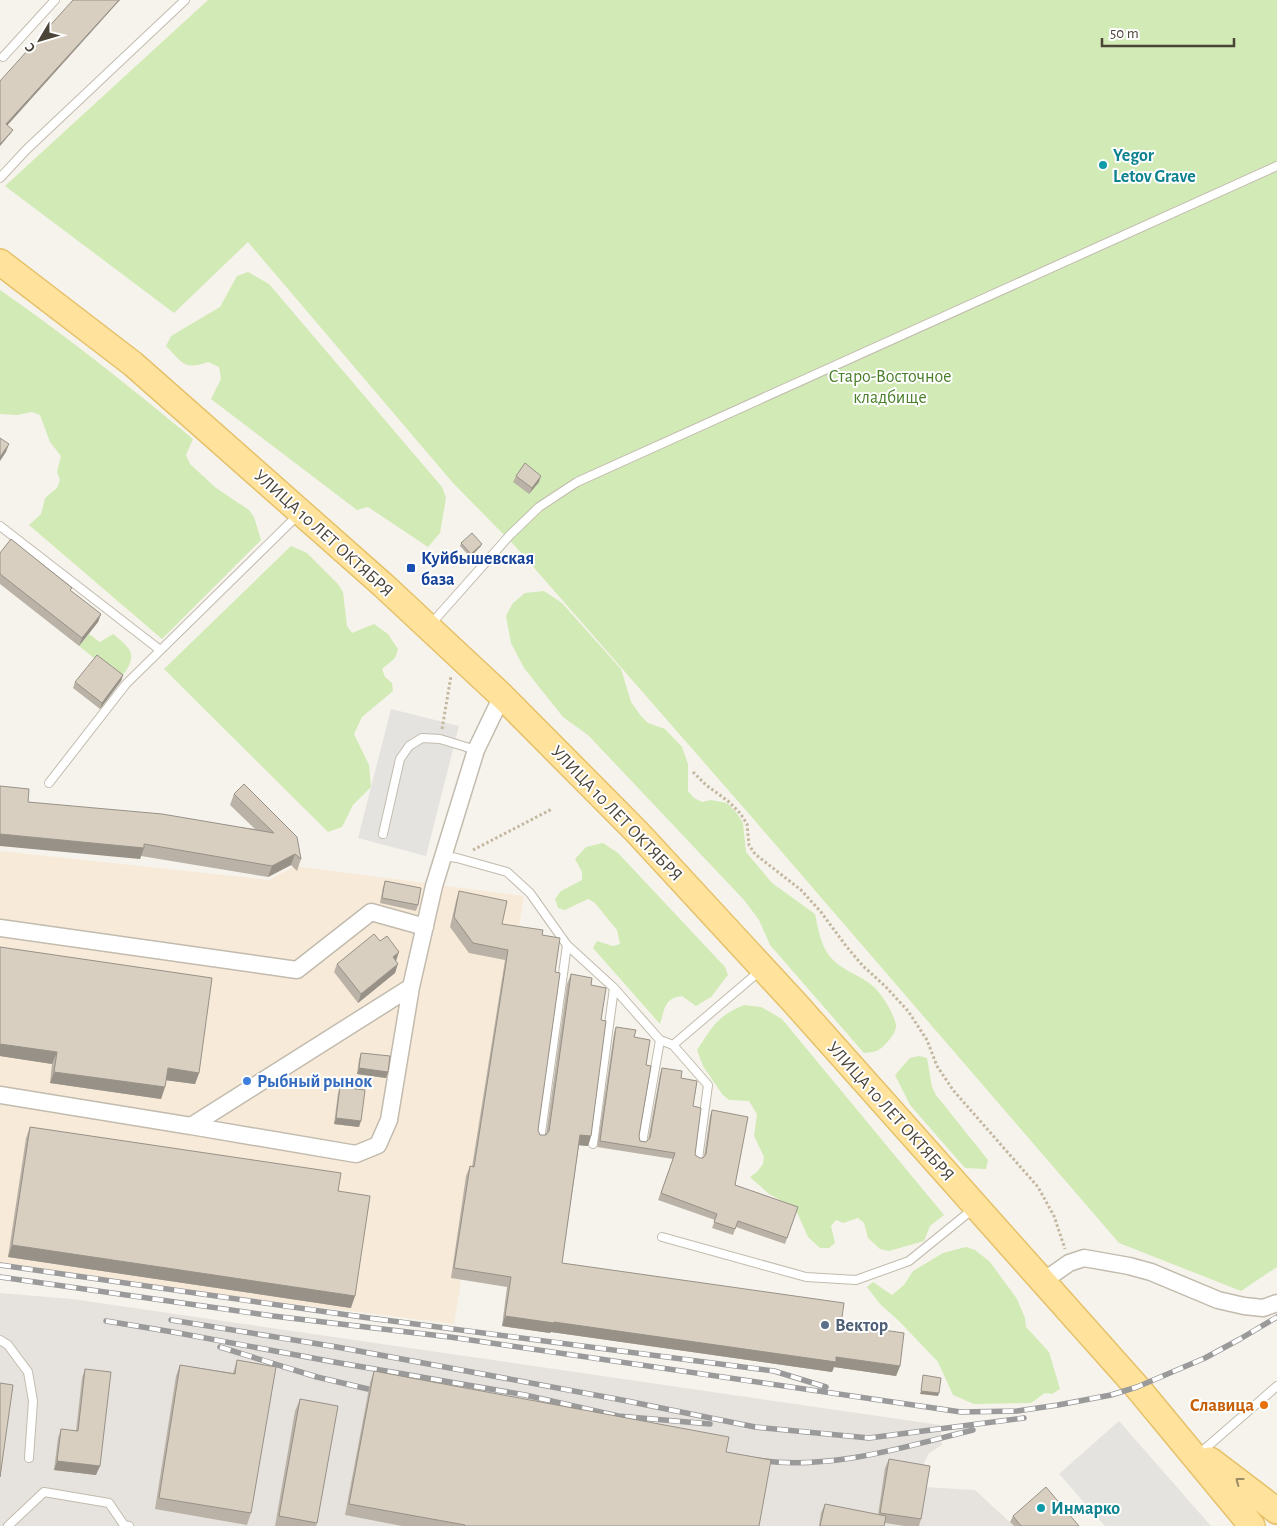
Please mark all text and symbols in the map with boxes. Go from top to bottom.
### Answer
north arrow [15,15,65,65]
scale bar [1102,15,1234,47]
text: 50 m [1110,26,1139,41]
text: С [22,40,38,55]
place label: Yegor Letov Grave [1113,147,1196,186]
marker: Yegor Letov Grave [1097,159,1109,171]
park label: Старо-Восточное кладбище [828,368,952,407]
street label: УЛИЦА 10 ЛЕТ ОКТЯБРЯ [250,467,396,601]
place label: Куйбышевская база [421,550,534,589]
marker: Куйбышевская база [405,562,417,574]
street label: УЛИЦА 10 ЛЕТ ОКТЯБРЯ [547,743,685,885]
street label: УЛИЦА 10 ЛЕТ ОКТЯБРЯ [823,1039,957,1185]
place label: Рыбный рынок [257,1073,372,1091]
marker: Рыбный рынок [241,1075,253,1087]
place label: Вектор [835,1317,888,1335]
marker: Вектор [819,1319,831,1331]
place label: Славица [1190,1397,1254,1415]
marker: Славица [1258,1399,1270,1411]
one-way arrow [1236,1479,1245,1487]
place label: Инмарко [1051,1500,1120,1518]
marker: Инмарко [1035,1502,1047,1514]

